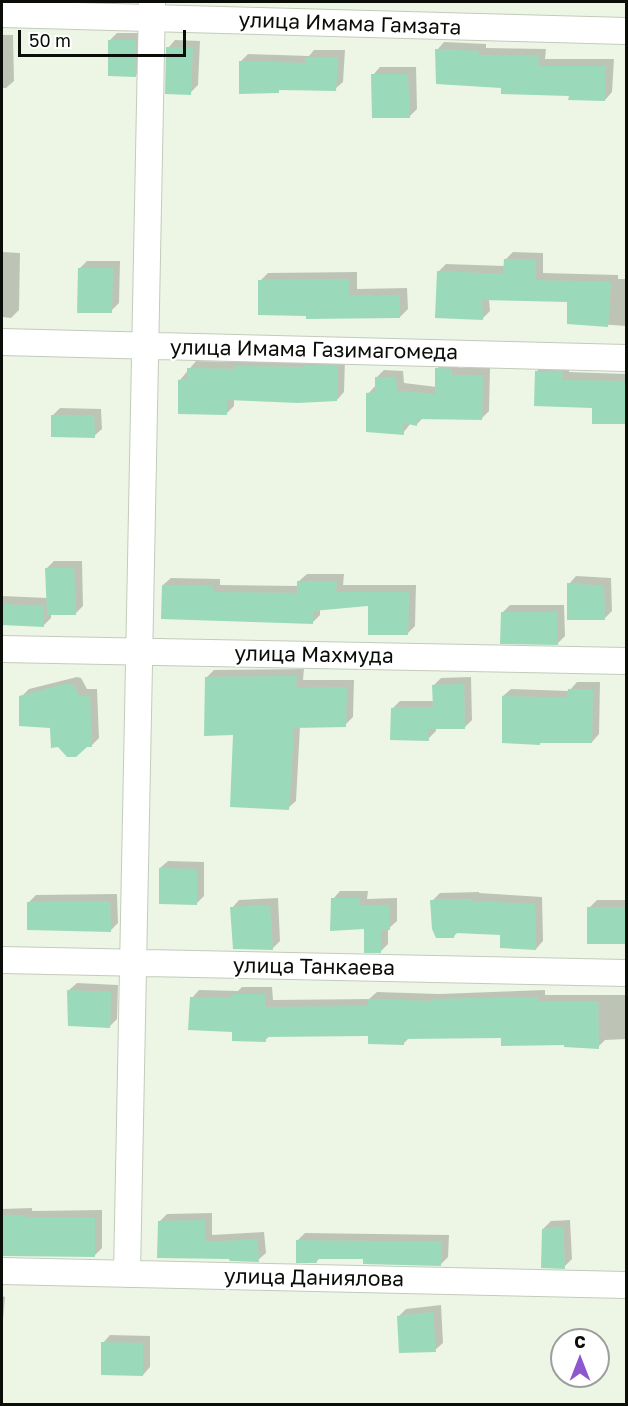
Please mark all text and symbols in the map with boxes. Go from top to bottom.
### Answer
street label: улица Имама Гамзата [238,8,462,40]
scale bar [21,18,189,56]
text: 50 m [29,29,71,51]
street label: улица Имама Газимагомеда [170,335,458,365]
street label: улица Махмуда [234,641,394,669]
street label: улица Танкаева [233,953,395,981]
street label: улица Даниялова [224,1264,404,1292]
north arrow [550,1328,610,1388]
text: С [574,1332,586,1352]

